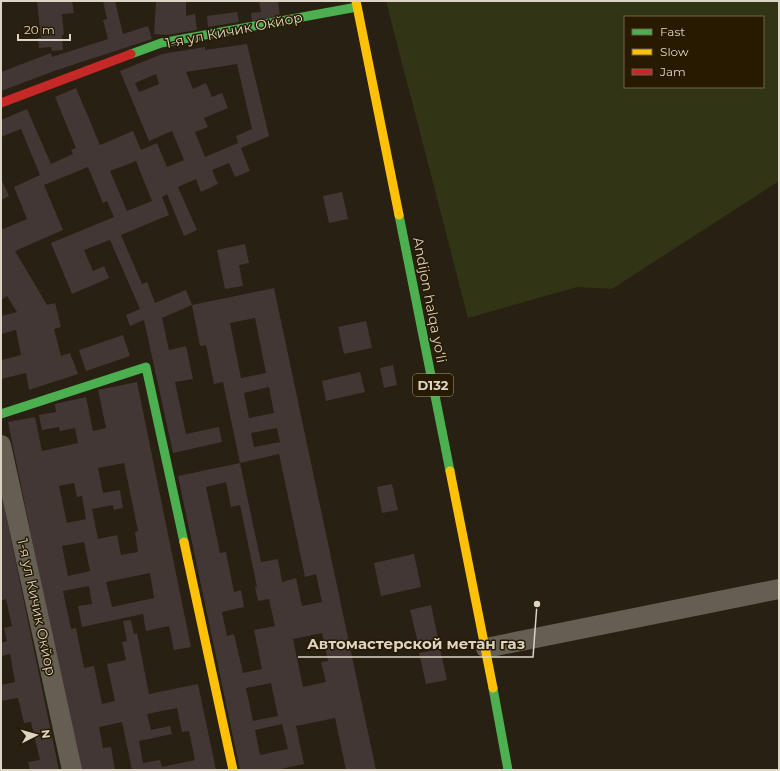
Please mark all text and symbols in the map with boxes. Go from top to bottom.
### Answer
street label: 1-я ул Кичик Окйор [164,8,304,52]
scale bar [18,16,70,42]
legend [624,16,764,88]
text: 20 m [24,22,55,37]
text: Fast [660,24,685,39]
text: Slow [660,44,689,59]
text: Jam [659,64,686,79]
street label: Andijon halqa yo‘li [409,236,451,364]
road number: D132 [413,374,453,396]
street label: 1-я ул Кичик Окйор [14,537,60,677]
callout: Автомастерской метан газ [298,630,533,657]
text: Автомастерской метан газ [307,634,525,653]
north arrow [16,715,56,755]
text: N [39,729,53,739]

